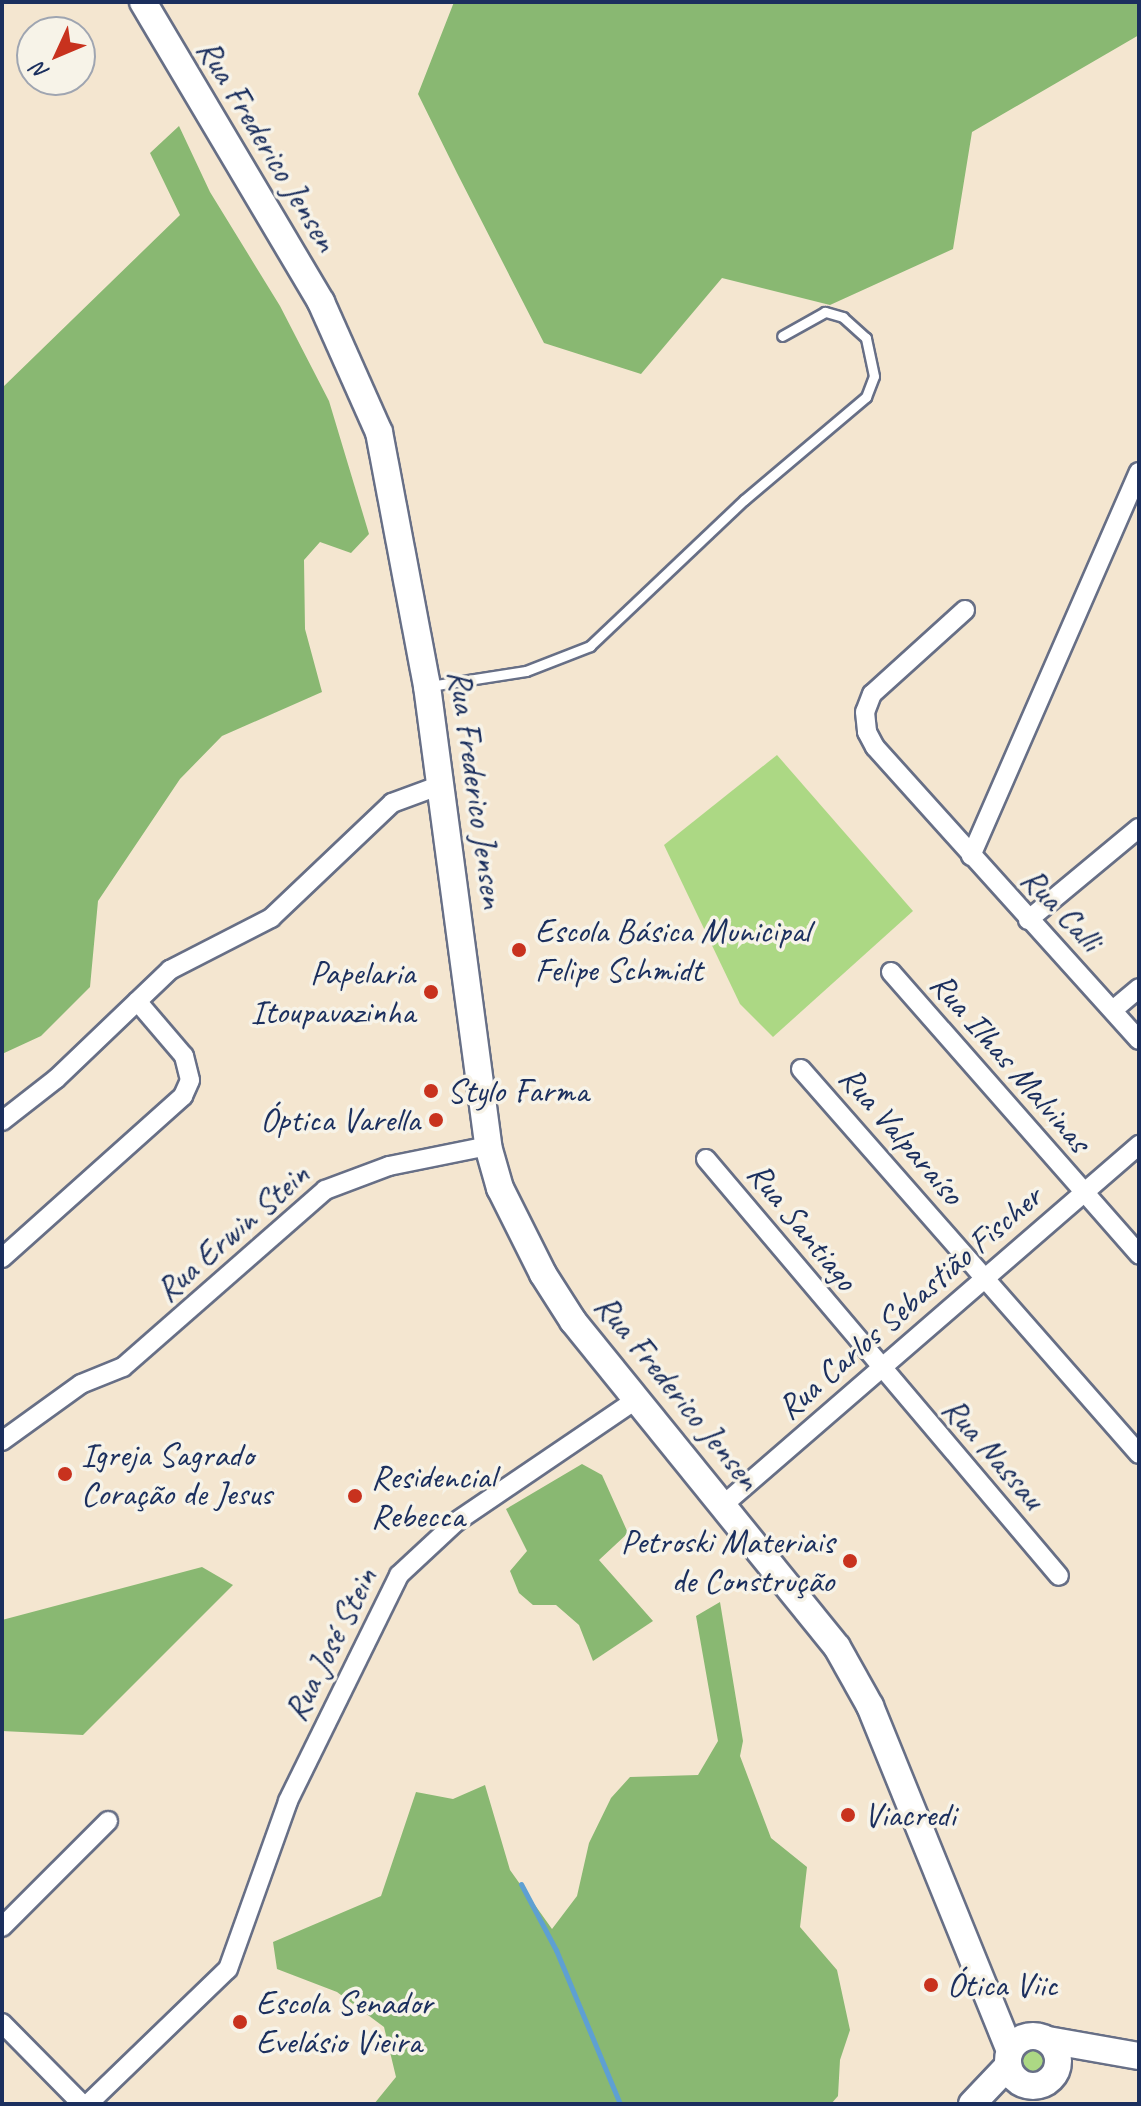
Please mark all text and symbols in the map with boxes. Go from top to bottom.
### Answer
north arrow [16,16,96,96]
street label: Rua Frederico Jensen [189,32,347,258]
text: N [25,57,55,86]
street label: Rua Frederico Jensen [440,667,514,911]
street label: Rua Calli [1013,858,1111,960]
place label: Escola Básica Municipal Felipe Schmidt [535,910,811,990]
marker: Escola Básica Municipal Felipe Schmidt [510,941,528,959]
place label: Papelaria Itoupavazinha [251,952,415,1032]
street label: Rua Ilhas Malvinas [922,964,1100,1160]
marker: Papelaria Itoupavazinha [422,983,440,1001]
street label: Rua Valparaíso [831,1058,973,1212]
place label: Stylo Farma [447,1071,589,1111]
marker: Stylo Farma [422,1082,440,1100]
place label: Óptica Varella [260,1100,420,1140]
marker: Óptica Varella [427,1111,445,1129]
street label: Rua Santiago [739,1153,867,1299]
street label: Rua Erwin Stein [147,1154,317,1310]
street label: Rua Carlos Sebastião Fischer [769,1176,1049,1428]
street label: Rua Frederico Jensen [587,1286,769,1498]
street label: Rua Nassau [934,1388,1054,1518]
place label: Igreja Sagrado Coração de Jesus [81,1434,272,1514]
place label: Residencial Rebecca [371,1456,495,1536]
marker: Igreja Sagrado Coração de Jesus [56,1465,74,1483]
marker: Residencial Rebecca [346,1487,364,1505]
place label: Petroski Materiais de Construção [621,1521,834,1600]
marker: Petroski Materiais de Construção [841,1552,859,1570]
street label: Rua José Stein [274,1561,386,1727]
place label: Viacredi [864,1795,956,1835]
marker: Viacredi [839,1806,857,1824]
place label: Ótica Viic [947,1965,1057,2005]
marker: Ótica Viic [922,1976,940,1994]
place label: Escola Senador Evelásio Vieira [256,1982,431,2062]
marker: Escola Senador Evelásio Vieira [231,2013,249,2031]

